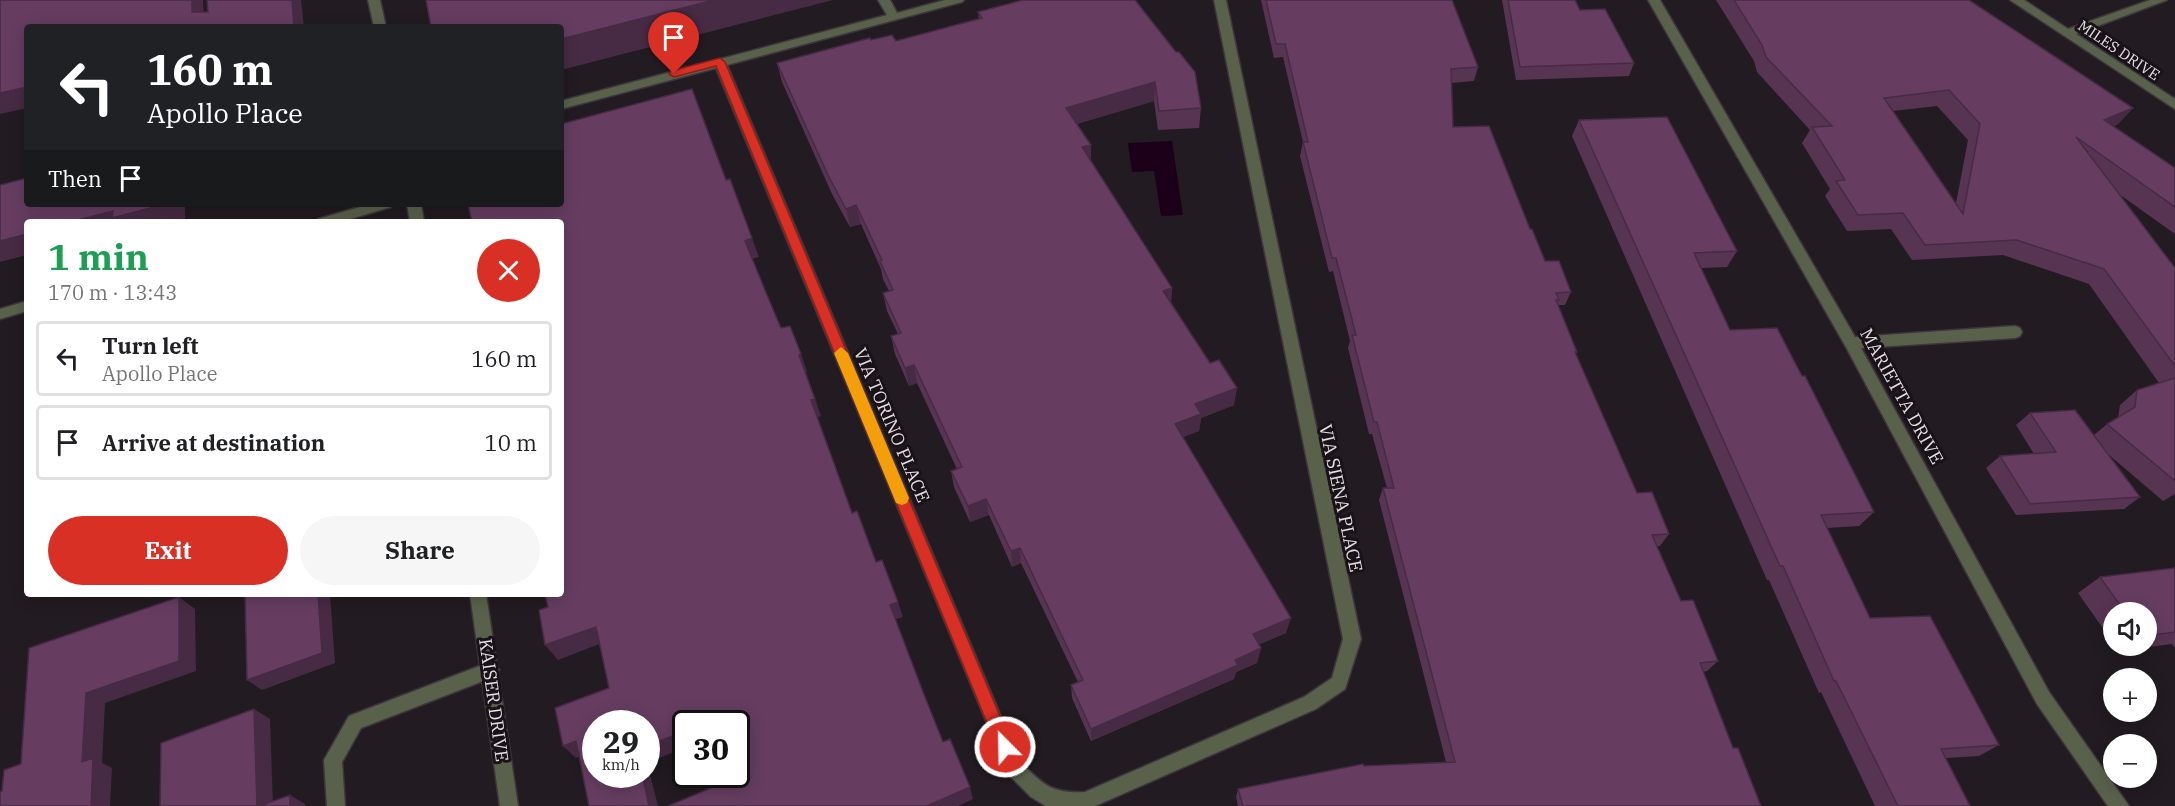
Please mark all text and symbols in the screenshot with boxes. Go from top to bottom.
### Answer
pin [648,12,699,74]
street label: MILES DRIVE [2075,16,2163,84]
icon: arrive [657,21,690,54]
text: 160 m [147,42,273,97]
icon: left [48,48,126,126]
text: Apollo Place [147,95,303,130]
icon: arrive [114,162,147,195]
text: Then [48,164,102,193]
text: 1 min [48,233,149,280]
button: close [477,239,540,302]
text: 170 m · 13:43 [48,279,177,306]
street label: MARIETTA DRIVE [1855,324,1949,468]
text: Turn left [102,331,198,360]
icon: left [51,342,84,375]
text: 160 m [471,344,537,373]
street label: VIA TORINO PLACE [849,344,935,506]
text: Apollo Place [102,360,217,387]
street label: VIA SIENA PLACE [1314,422,1368,574]
icon: arrive [51,426,84,459]
text: Arrive at destination [102,428,325,457]
text: 10 m [485,428,537,457]
button: Exit [48,516,288,585]
button: Share [300,516,540,585]
map controls [2103,602,2157,788]
button: sound [2103,602,2157,656]
street label: KAISER DRIVE [474,637,514,763]
button: + [2103,668,2157,722]
speed limit sign: 30 [672,710,750,788]
position arrow [973,715,1037,779]
text: 29 [603,722,639,761]
button: − [2103,734,2157,788]
text: km/h [602,755,640,774]

